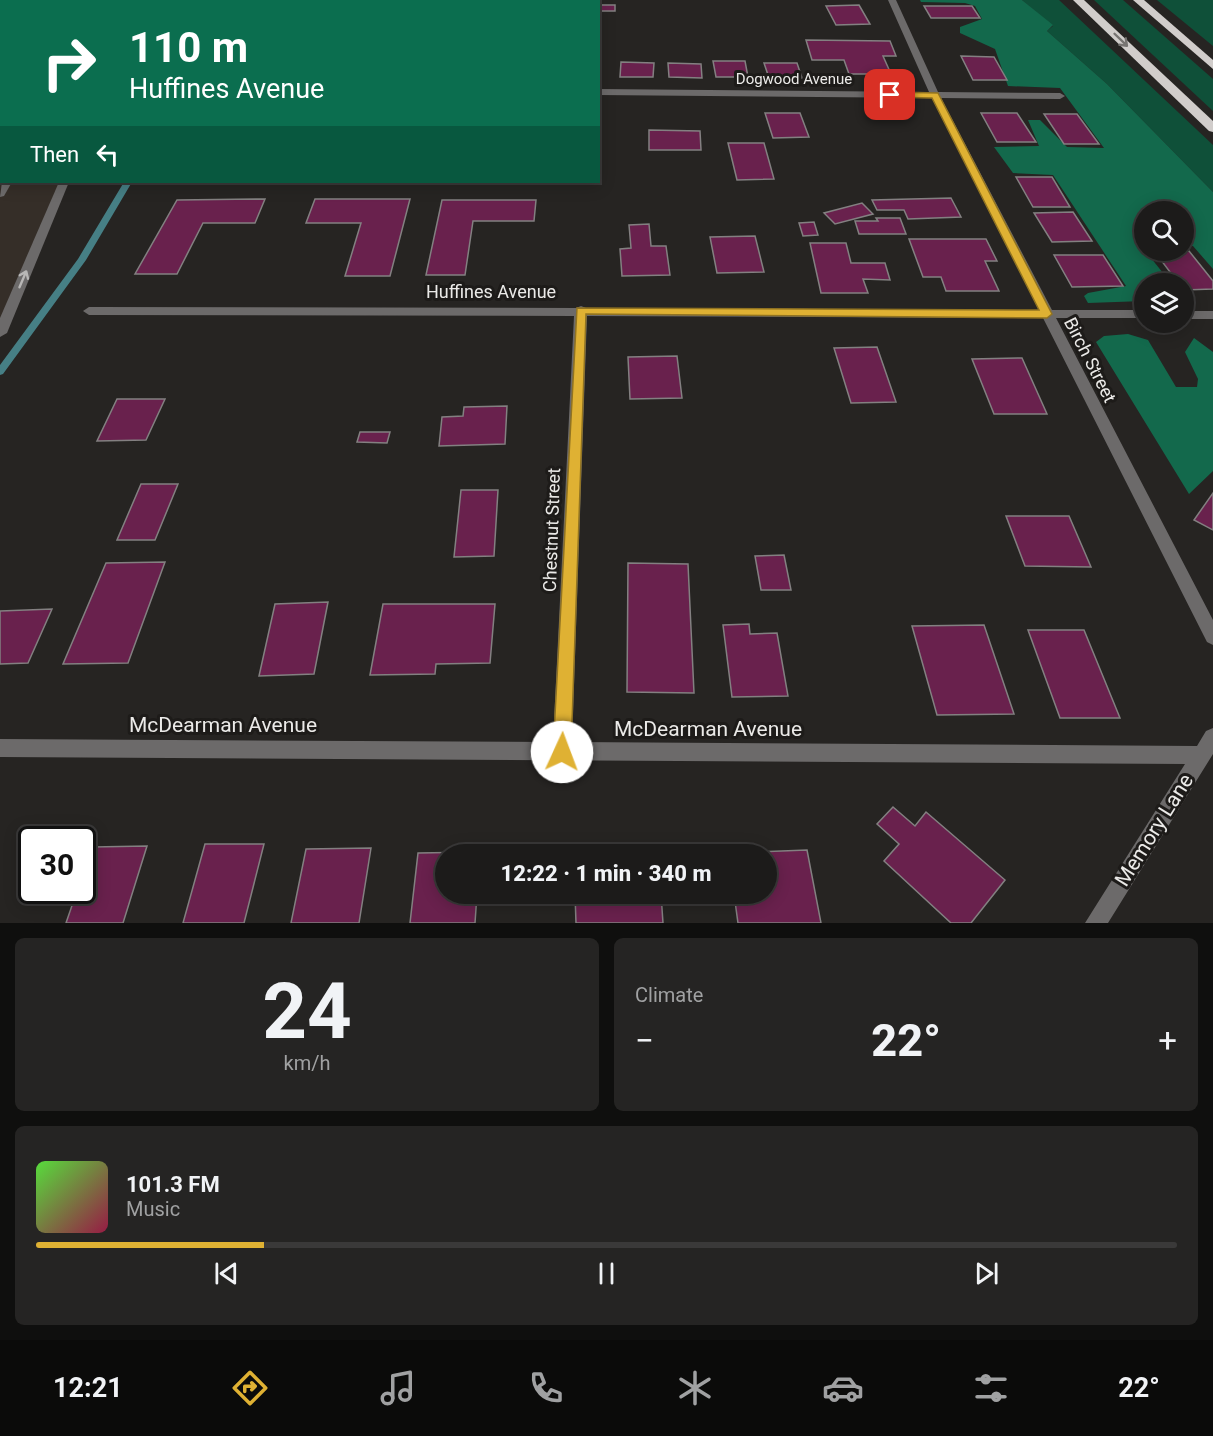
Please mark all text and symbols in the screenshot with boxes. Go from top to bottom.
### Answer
text: 110 m [129,23,248,72]
icon: right [30,24,108,102]
one-way arrow [1113,33,1128,47]
pin [864,69,915,120]
street label: Dogwood Avenue [736,70,852,88]
text: Huffines Avenue [129,73,324,105]
icon: arrive [873,78,906,111]
icon: left [91,138,124,171]
text: Then [30,142,79,167]
map controls [1134,201,1194,333]
button: search [1134,201,1194,261]
one-way arrow [18,270,29,288]
button: layers [1134,273,1194,333]
street label: Huffines Avenue [426,281,556,302]
street label: Birch Street [1060,314,1121,406]
street label: Chestnut Street [539,468,564,592]
street label: McDearman Avenue [129,713,317,737]
street label: McDearman Avenue [614,717,802,741]
position arrow [530,720,594,784]
street label: Memory Lane [1110,769,1198,891]
speed limit sign: 30 [18,826,96,904]
text: 12:22 · 1 min · 340 m [501,861,711,886]
text: 24 [262,966,352,1057]
text: Climate [635,983,703,1007]
text: 22° [871,1014,941,1067]
text: − [635,1021,654,1060]
text: + [1158,1021,1177,1060]
text: km/h [284,1051,330,1075]
text: 101.3 FM [126,1172,220,1197]
text: Music [126,1197,180,1221]
icon: previous [210,1257,243,1290]
icon: pause [590,1257,623,1290]
icon: next [970,1257,1003,1290]
icon: directions [229,1367,271,1409]
icon: music [377,1367,419,1409]
icon: phone [525,1367,567,1409]
icon: climate [674,1367,716,1409]
icon: car [822,1367,864,1409]
icon: filters [970,1367,1012,1409]
text: 12:21 [53,1372,123,1404]
text: 22° [1118,1372,1160,1404]

